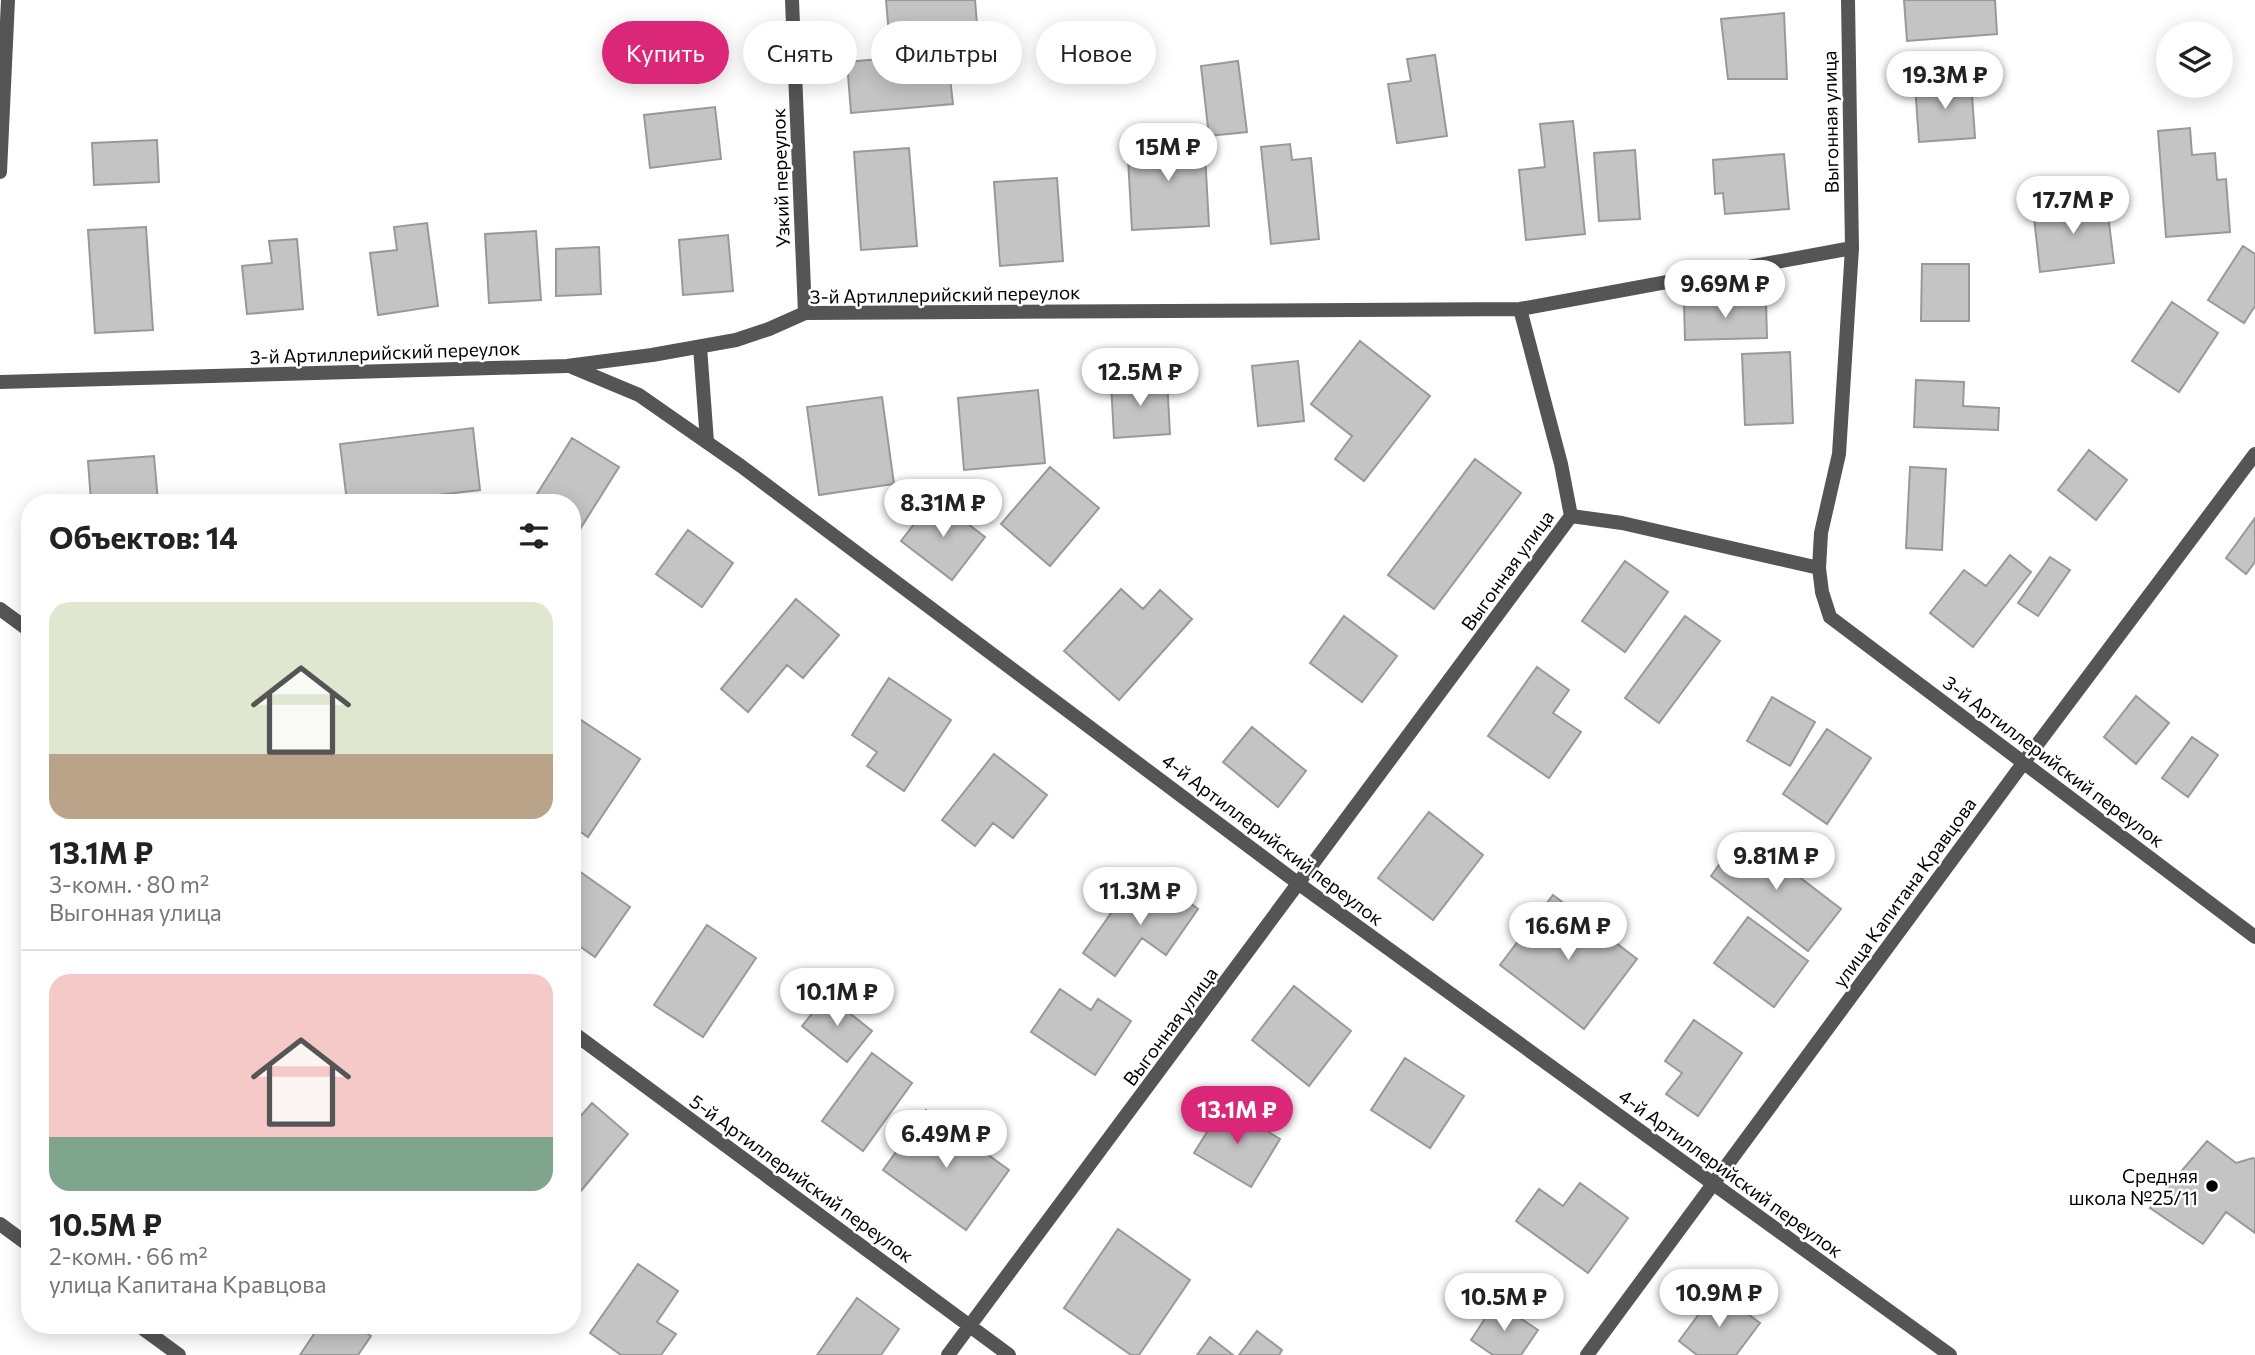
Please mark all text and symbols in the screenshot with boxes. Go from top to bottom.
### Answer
chip: Купить [602,21,729,84]
chip: Снять [743,21,857,84]
chip: Фильтры [871,21,1022,84]
chip: Новое [1036,21,1156,84]
map controls [2156,21,2233,98]
button: layers [2156,21,2233,98]
street label: Выгонная улица [1817,50,1843,194]
pin: 19.3M ₽ [1880,52,2010,111]
text: 19.3M ₽ [1902,60,1988,88]
street label: Узкий переулок [766,108,794,248]
pin: 15M ₽ [1119,124,1217,183]
text: 15M ₽ [1135,132,1201,160]
pin: 17.7M ₽ [2008,176,2138,236]
text: 17.7M ₽ [2032,185,2114,213]
pin: 9.69M ₽ [1660,260,1790,320]
text: 9.69M ₽ [1680,269,1770,297]
street label: 3-й Артиллерийский переулок [810,280,1080,308]
street label: 3-й Артиллерийский переулок [249,336,521,368]
pin: 12.5M ₽ [1075,348,1205,408]
text: 12.5M ₽ [1098,357,1182,385]
pin: 8.31M ₽ [878,480,1008,539]
text: 8.31M ₽ [900,488,986,516]
street label: Выгонная улица [1456,506,1558,634]
icon: filters [515,517,553,555]
text: Объектов: 14 [49,518,238,555]
icon: home [238,647,364,773]
street label: 3-й Артиллерийский переулок [1939,670,2169,852]
street label: 4-й Артиллерийский переулок [1158,748,1388,930]
street label: улица Капитана Кравцова [1827,793,1981,991]
pin: 9.81M ₽ [1711,832,1841,892]
text: 13.1M ₽ [49,833,153,870]
text: 9.81M ₽ [1733,841,1819,869]
pin: 11.3M ₽ [1075,867,1205,927]
text: 3-комн. · 80 m² [49,870,209,898]
text: 11.3M ₽ [1099,876,1181,904]
text: Выгонная улица [49,898,222,926]
pin: 16.6M ₽ [1503,902,1633,962]
text: 16.6M ₽ [1525,911,1611,939]
street label: Выгонная улица [1118,962,1222,1090]
pin: 10.1M ₽ [772,968,902,1028]
text: 10.1M ₽ [796,977,878,1005]
icon: home [238,1019,364,1145]
street label: 4-й Артиллерийский переулок [1615,1084,1847,1262]
pin: 13.1M ₽ [1172,1086,1302,1146]
street label: 5-й Артиллерийский переулок [686,1089,918,1267]
text: 13.1M ₽ [1197,1095,1277,1123]
pin: 6.49M ₽ [881,1110,1011,1170]
text: 6.49M ₽ [901,1119,991,1147]
place label: Средняя школа №25/11 [2069,1164,2198,1209]
marker: Средняя школа №25/11 [2204,1178,2220,1194]
text: 10.5M ₽ [49,1205,162,1242]
text: 2-комн. · 66 m² [49,1242,208,1270]
text: улица Капитана Кравцова [49,1270,326,1298]
pin: 10.9M ₽ [1654,1270,1784,1329]
pin: 10.5M ₽ [1439,1274,1569,1333]
text: 10.9M ₽ [1675,1278,1763,1306]
text: 10.5M ₽ [1461,1282,1547,1310]

